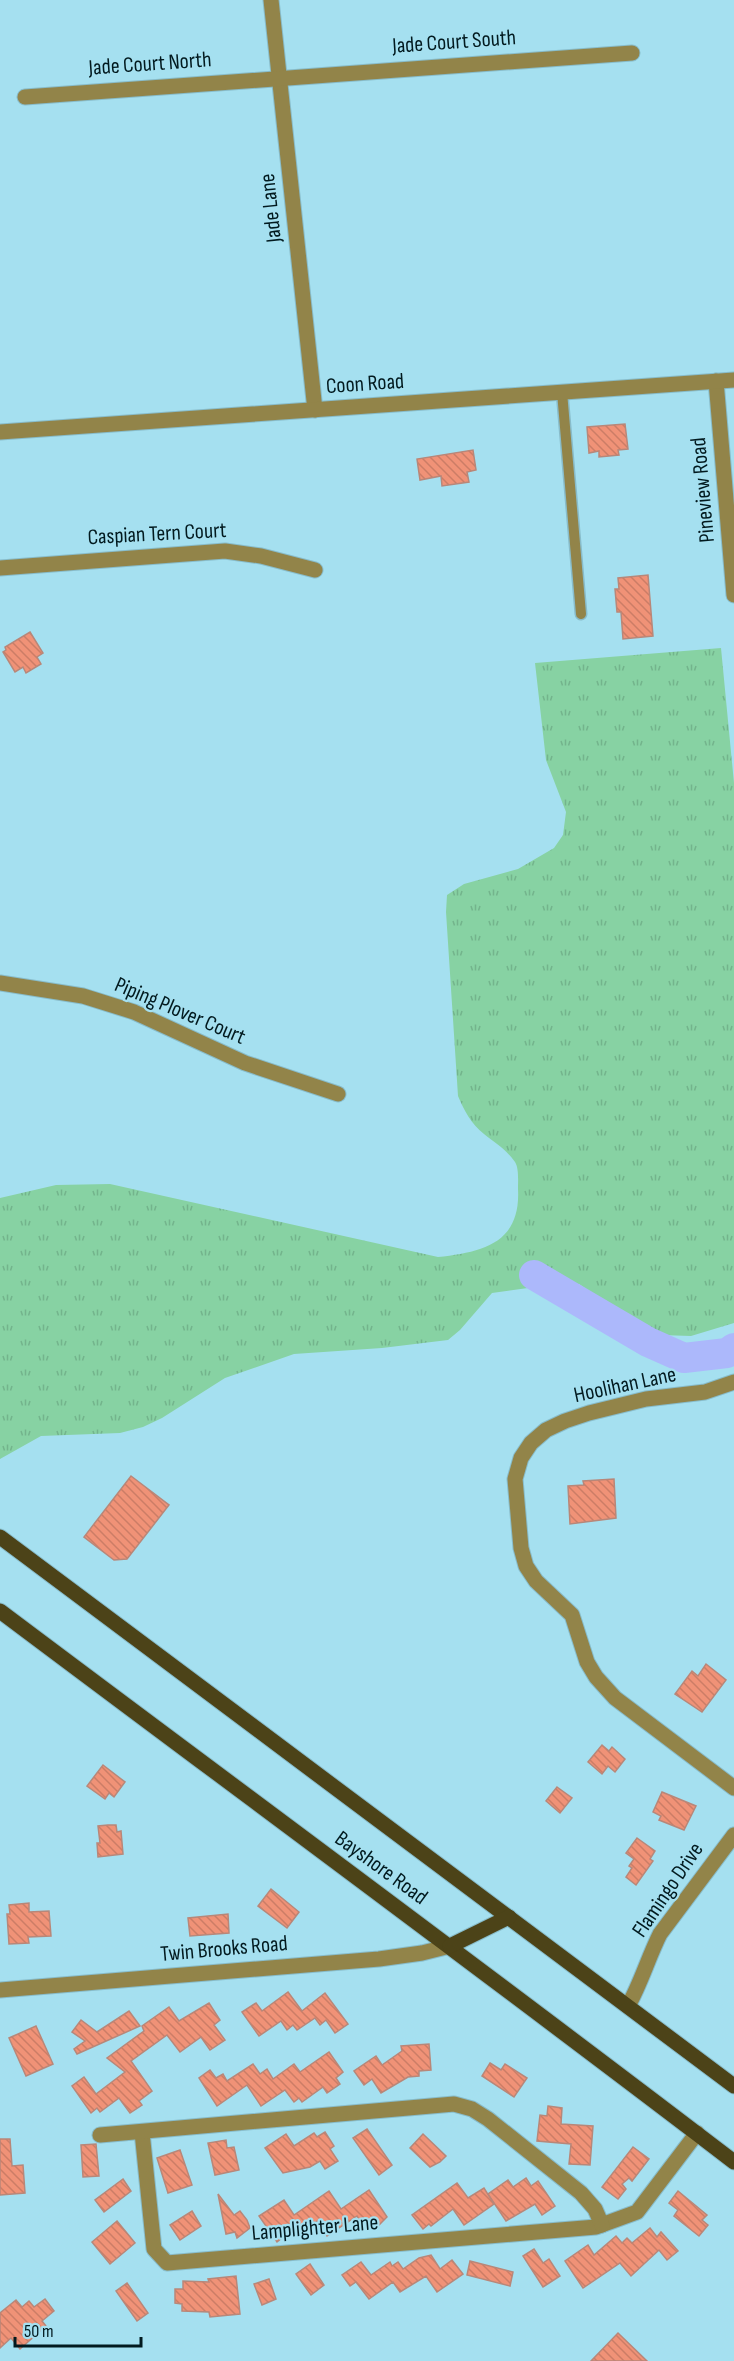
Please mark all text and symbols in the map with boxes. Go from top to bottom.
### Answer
street label: Jade Court South [390,24,517,60]
street label: Jade Court North [87,46,212,82]
street label: Jade Lane [254,172,288,245]
street label: Coon Road [325,368,405,400]
street label: Pineview Road [685,436,721,544]
street label: Caspian Tern Court [87,517,227,551]
street label: Piping Plover Court [110,971,250,1051]
street label: Hoolihan Lane [571,1361,679,1409]
street label: Bayshore Road [329,1825,433,1911]
street label: Flamingo Drive [627,1838,709,1942]
street label: Twin Brooks Road [159,1930,289,1968]
street label: Lamplighter Lane [251,2209,379,2247]
scale bar [15,2310,141,2348]
text: 50 m [24,2321,54,2342]

